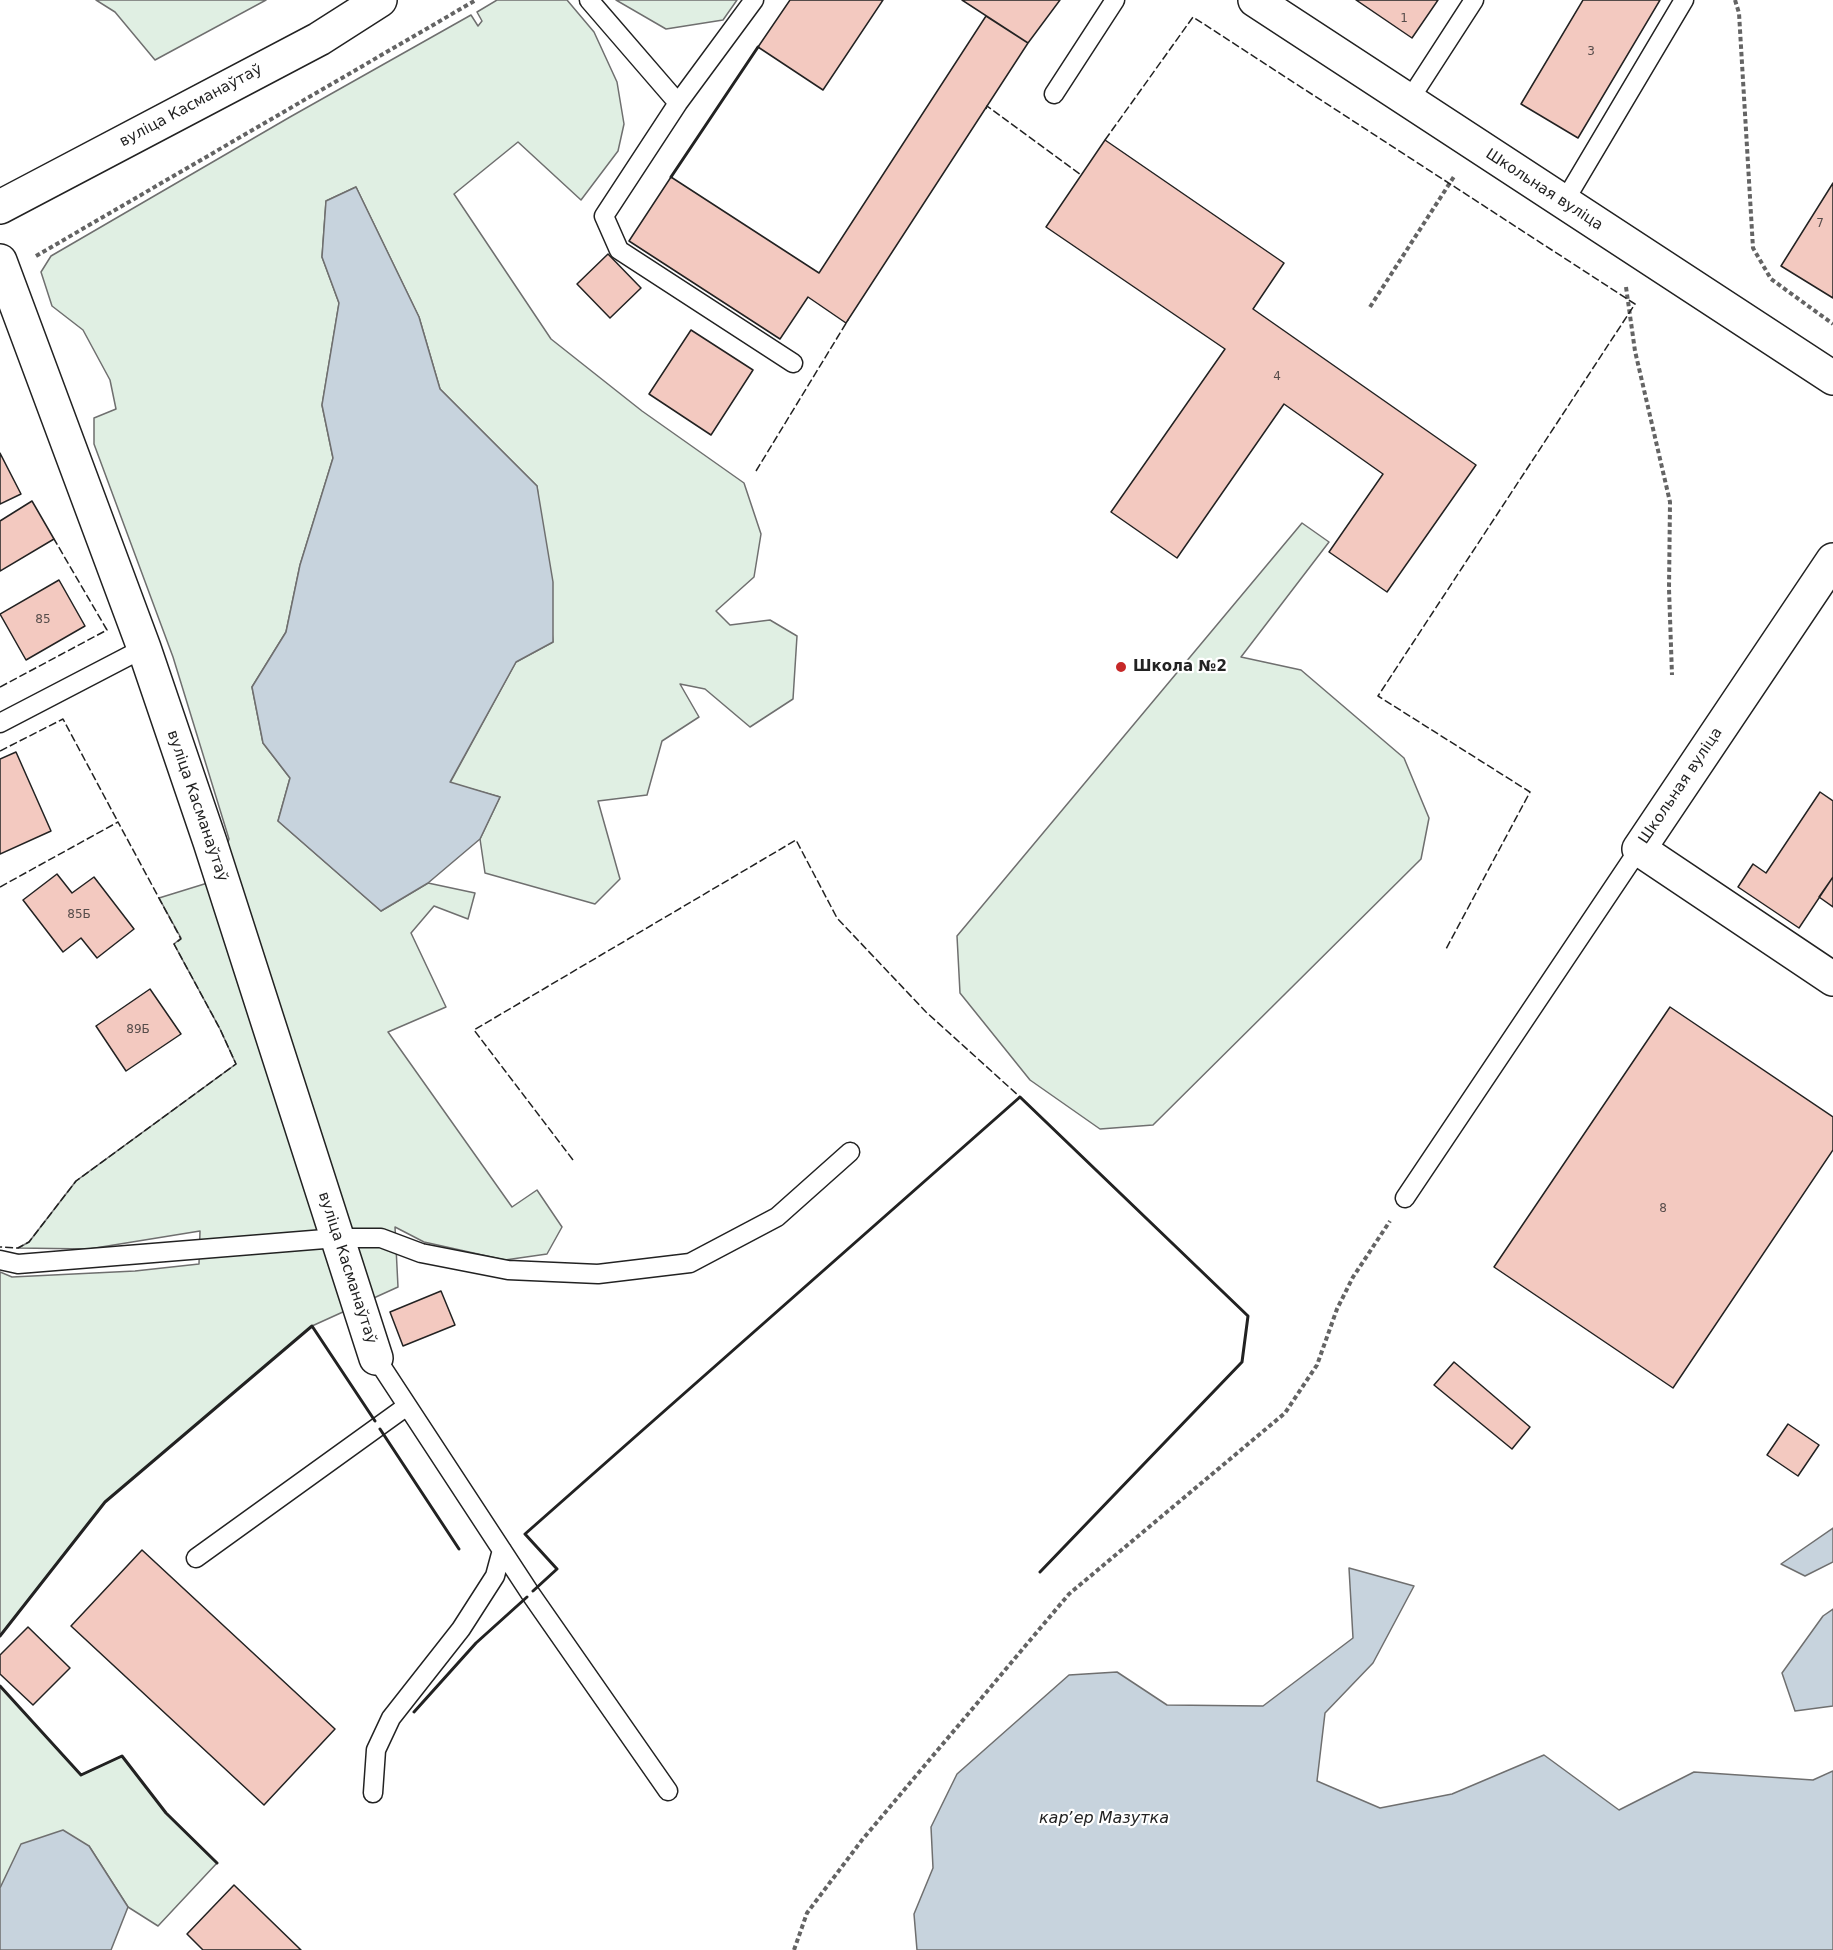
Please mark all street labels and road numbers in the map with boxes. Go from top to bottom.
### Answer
street label: вуліца Касманаўтаў [117,61,265,151]
street label: Школьная вуліца [1482,145,1606,235]
street label: Школьная вуліца [1635,724,1727,848]
street label: вуліца Касманаўтаў [163,728,231,884]
street label: вуліца Касманаўтаў [314,1190,380,1346]

